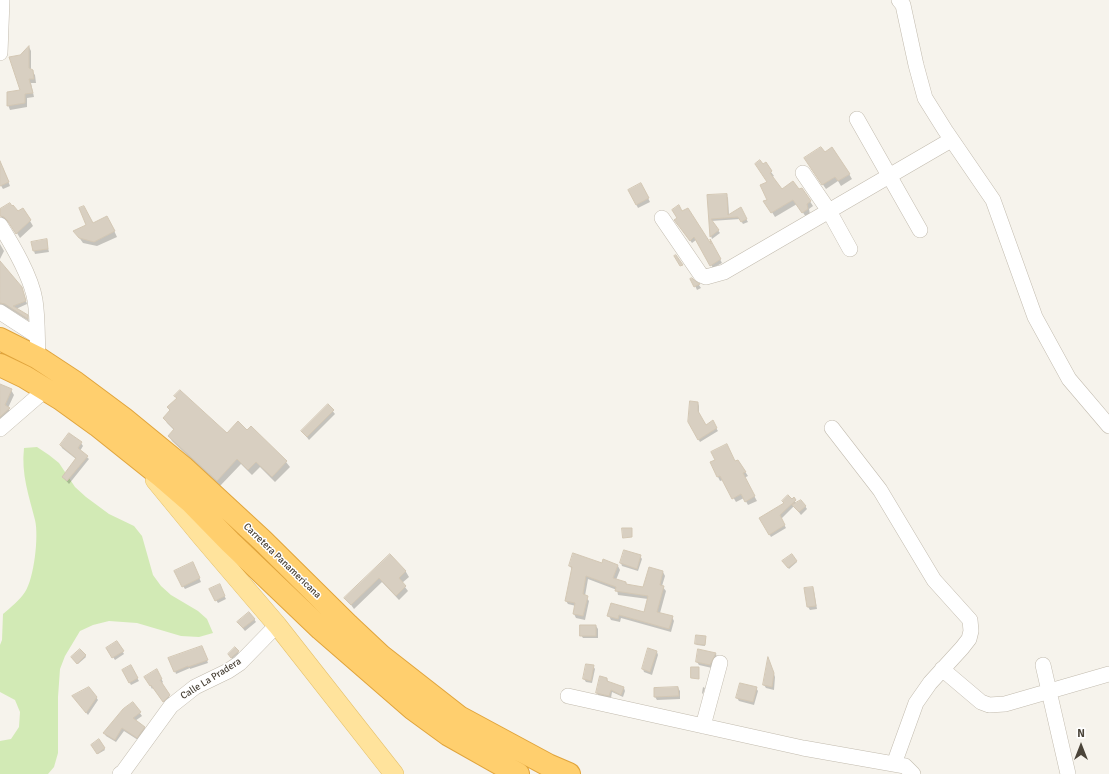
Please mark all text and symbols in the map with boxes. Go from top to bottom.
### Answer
street label: Carretera Panamericana [241,521,323,601]
street label: Calle La Pradera [178,656,244,702]
north arrow [1061,726,1101,766]
text: N [1077,727,1085,740]

